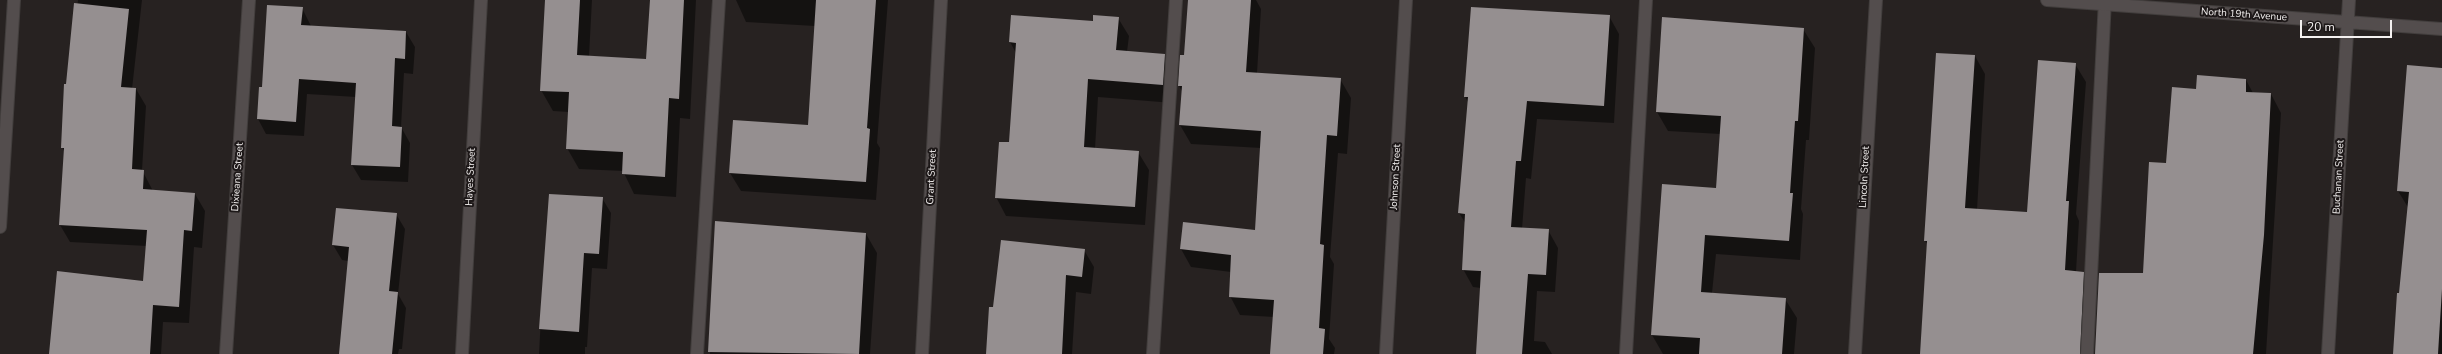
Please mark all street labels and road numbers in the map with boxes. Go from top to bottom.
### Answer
street label: North 19th Avenue [2201,6,2287,24]
street label: Buchanan Street [2331,139,2347,215]
street label: Dixieana Street [230,142,246,212]
street label: Johnson Street [1388,144,1404,210]
street label: Lincoln Street [1857,146,1873,208]
street label: Hayes Street [463,148,479,206]
street label: Grant Street [925,149,939,205]

